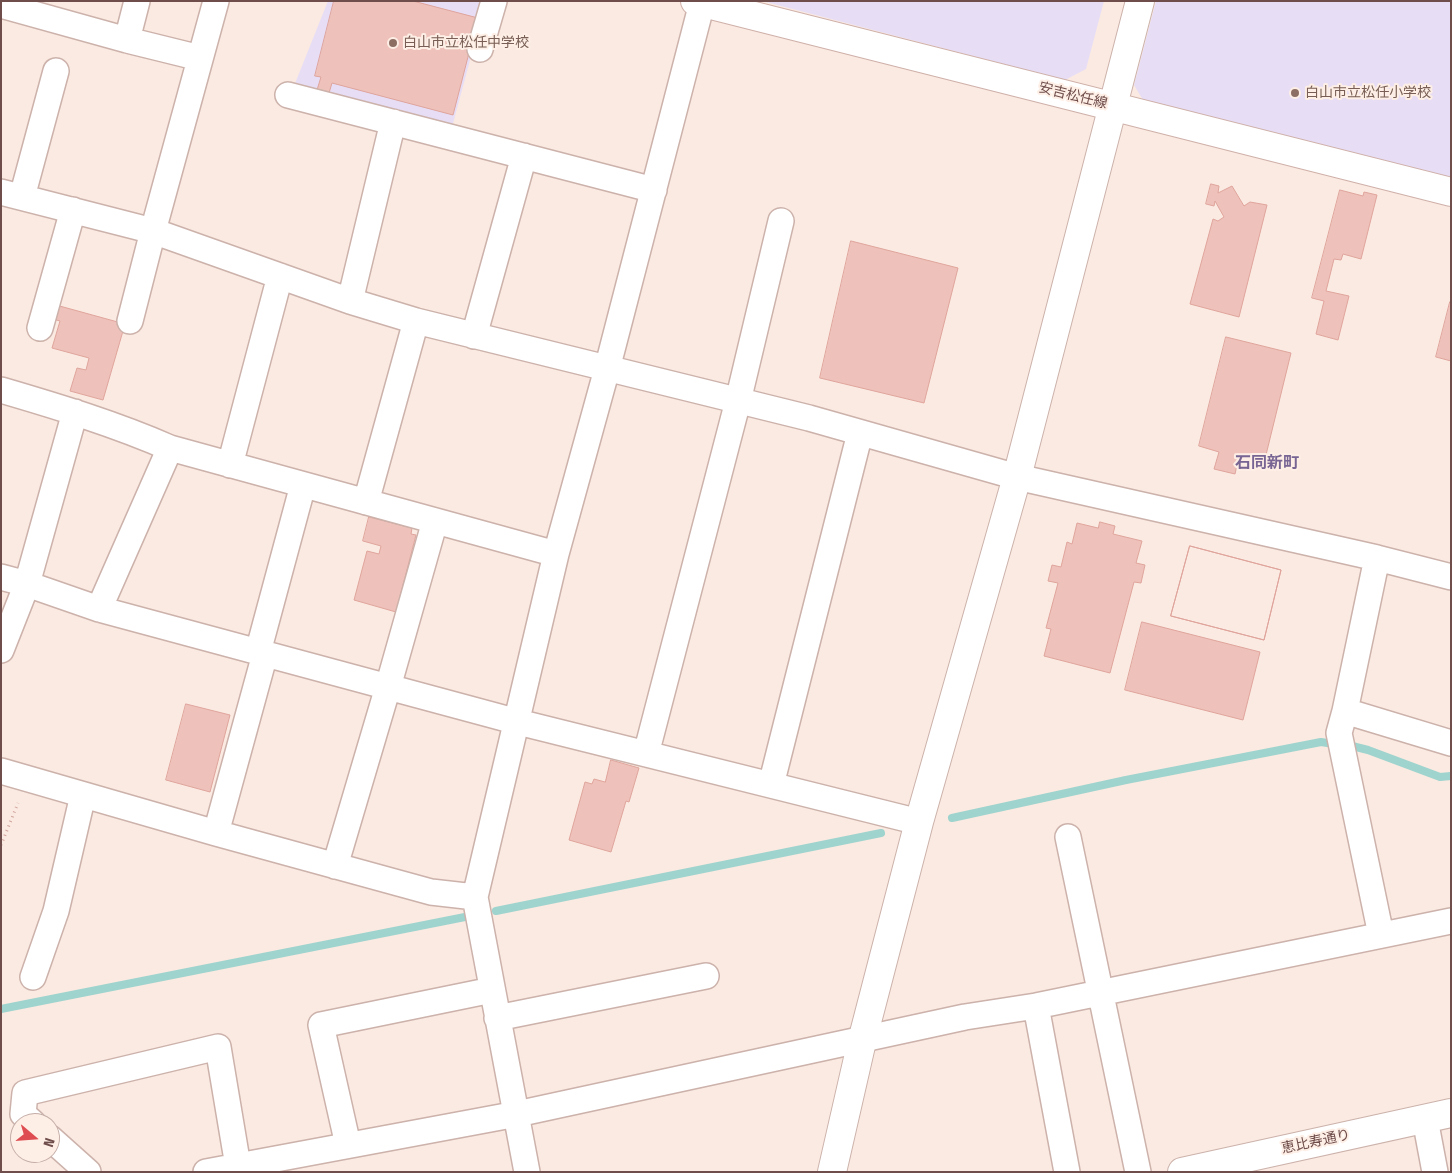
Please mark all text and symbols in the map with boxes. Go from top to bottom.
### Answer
place label: 白山市立松任中学校 [403,35,529,51]
marker: 白山市立松任中学校 [387,37,399,49]
street label: 安吉松任線 [1037,79,1109,113]
place label: 白山市立松任小学校 [1305,85,1431,101]
marker: 白山市立松任小学校 [1289,87,1301,99]
district label: 石同新町 [1235,454,1299,474]
north arrow [10,1113,60,1163]
street label: 恵比寿通り [1280,1127,1352,1157]
text: N [39,1136,58,1149]

